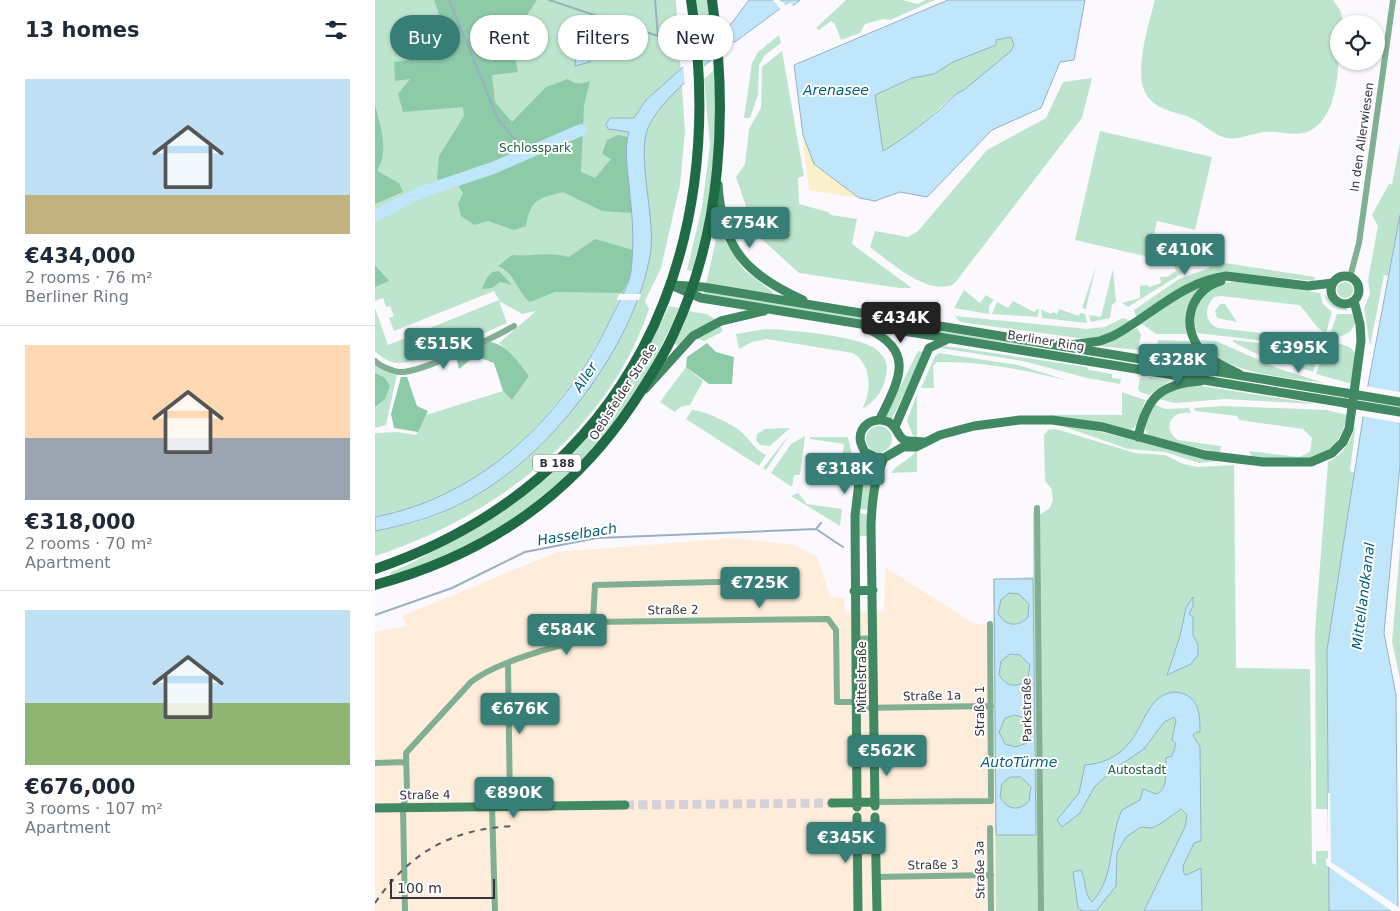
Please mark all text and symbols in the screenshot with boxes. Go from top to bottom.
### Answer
chip: Buy [390,15,460,60]
chip: Rent [470,15,548,60]
chip: Filters [558,15,648,60]
chip: New [658,15,733,60]
map controls [1330,15,1385,70]
button: locate [1330,15,1385,70]
icon: filters [322,16,350,44]
text: 13 homes [25,18,140,42]
street label: In den Allerwiesen [1347,81,1377,193]
water label: Arenasee [802,82,869,98]
icon: home [143,112,233,202]
park label: Schlosspark [499,141,571,155]
pin: €754K [715,206,785,249]
text: €754K [722,213,778,232]
pin: €410K [1150,234,1220,276]
text: €410K [1157,240,1213,259]
text: €434,000 [25,244,135,268]
text: 2 rooms · 76 m² [25,268,153,287]
text: Berliner Ring [25,287,129,306]
pin: €434K [866,302,936,344]
text: €434K [873,308,929,327]
pin: €515K [409,328,479,370]
street label: Berliner Ring [1006,328,1086,354]
pin: €395K [1264,332,1334,374]
text: €515K [416,334,472,353]
text: €395K [1271,338,1327,357]
street label: Oebisfelder Straße [587,341,659,443]
pin: €328K [1143,344,1213,386]
text: €328K [1150,350,1206,369]
water label: Aller [569,358,601,396]
icon: home [143,377,233,467]
pin: €318K [810,452,880,495]
road number: B 188 [533,454,581,472]
text: €318K [817,459,873,478]
text: €318,000 [25,510,135,534]
water label: Hasselbach [536,520,618,548]
text: 2 rooms · 70 m² [25,534,153,553]
water label: Mittellandkanal [1348,541,1378,650]
text: Apartment [25,553,111,572]
pin: €725K [725,566,795,609]
text: €725K [732,573,788,592]
street label: Straße 2 [647,603,699,617]
pin: €584K [532,614,602,656]
text: €584K [539,620,595,639]
street label: Mittelstraße [855,641,869,713]
icon: home [143,642,233,732]
street label: Parkstraße [1019,678,1035,742]
street label: Straße 1 [973,686,987,737]
street label: Straße 1a [903,688,961,704]
pin: €676K [485,692,555,735]
text: €676K [492,699,548,718]
pin: €562K [852,734,922,777]
text: €562K [859,741,915,760]
water label: AutoTürme [980,754,1057,770]
park label: Autostadt [1108,763,1167,777]
text: €676,000 [25,775,135,799]
pin: €890K [479,776,549,819]
text: €890K [486,783,542,802]
street label: Straße 4 [399,788,451,802]
text: 3 rooms · 107 m² [25,799,163,818]
text: Apartment [25,818,111,837]
pin: €345K [811,822,881,864]
text: €345K [818,828,874,847]
street label: Straße 3a [972,841,988,899]
street label: Straße 3 [907,858,959,872]
scale bar [390,876,495,899]
text: 100 m [397,880,442,896]

